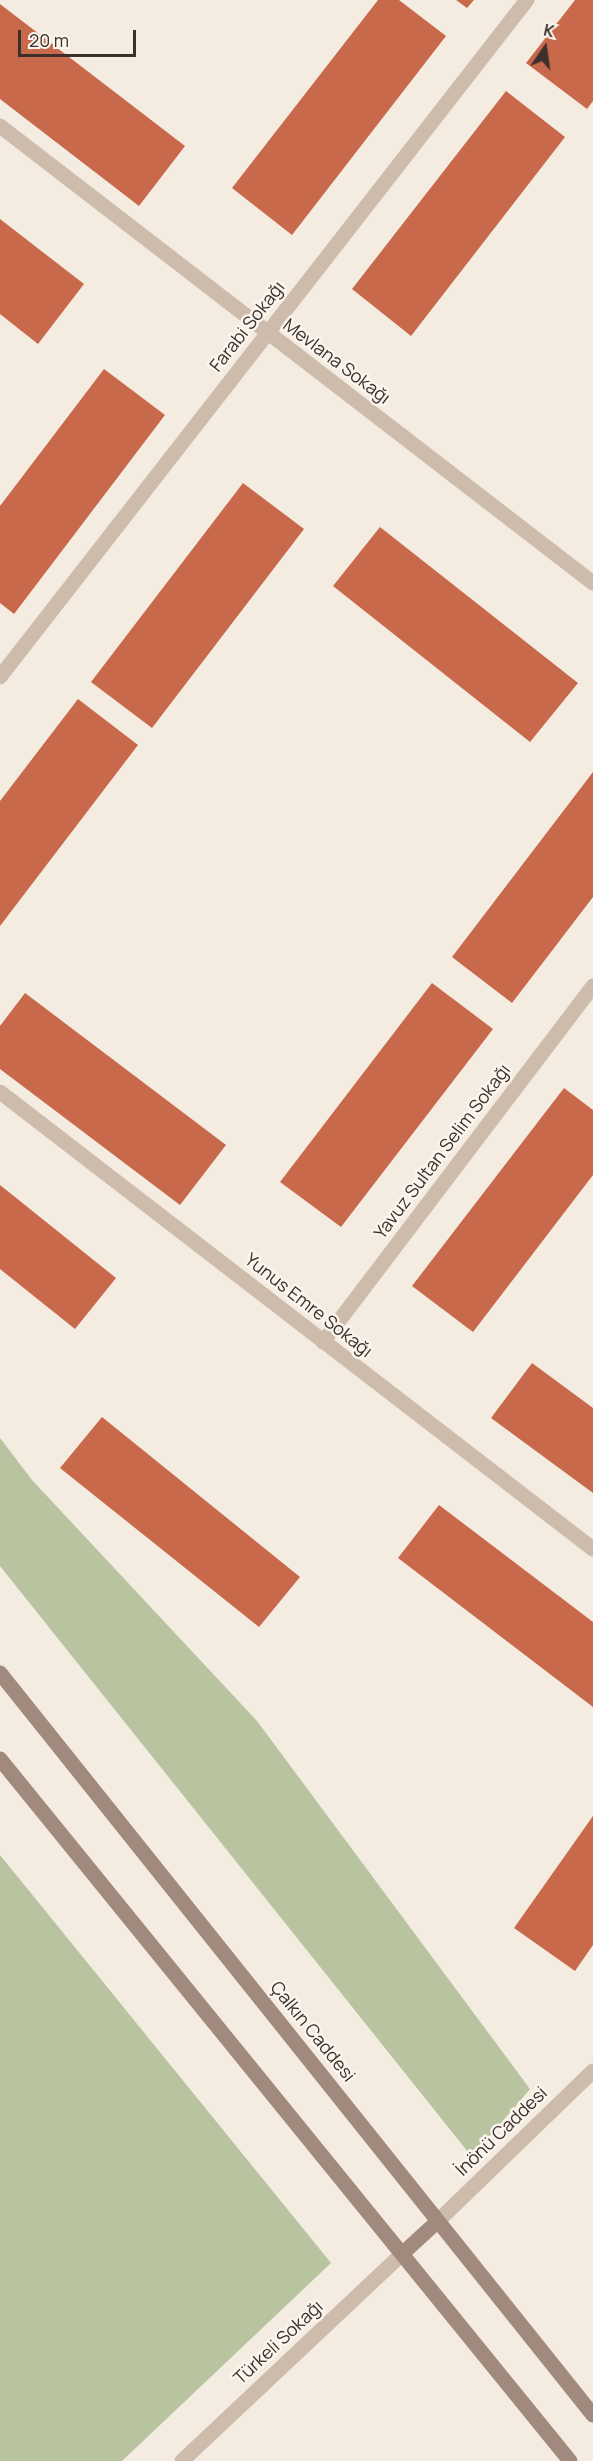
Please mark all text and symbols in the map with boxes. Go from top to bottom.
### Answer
scale bar [21,18,140,56]
north arrow [515,18,575,78]
text: K [542,19,557,42]
text: 20 m [29,28,69,52]
street label: Farabi Sokağı [206,277,290,377]
street label: Mevlana Sokağı [278,315,394,409]
street label: Yavuz Sultan Selim Sokağı [370,1060,516,1244]
street label: Yunus Emre Sokağı [240,1249,376,1363]
street label: Çalkın Caddesi [265,1977,359,2087]
street label: İnönü Caddesi [452,2083,552,2181]
street label: Türkeli Sokağı [230,2296,328,2390]

